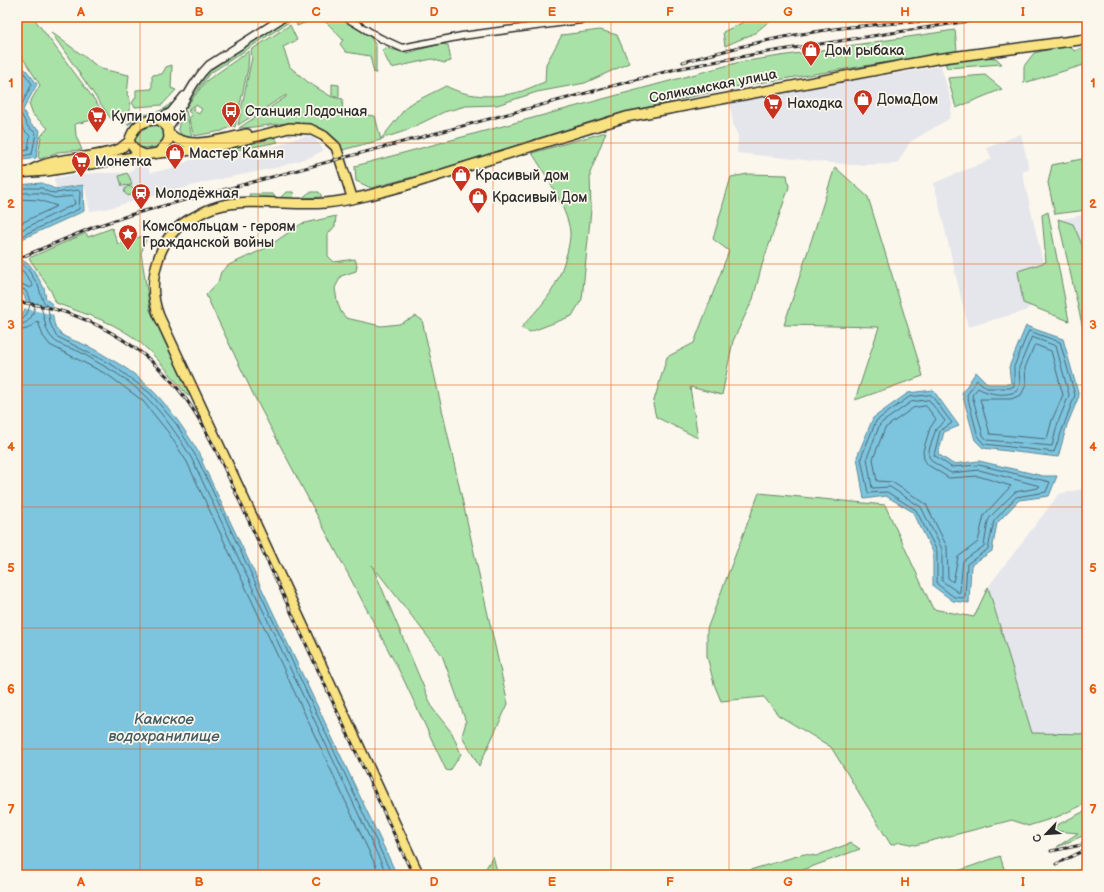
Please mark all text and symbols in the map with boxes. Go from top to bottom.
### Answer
text: A [76,4,85,20]
text: B [194,4,204,20]
text: C [311,4,321,20]
text: D [429,4,439,20]
text: E [548,4,557,20]
text: F [666,4,674,20]
text: G [783,4,793,20]
text: H [900,4,910,20]
text: I [1021,4,1025,20]
shop icon: Дом рыбака [800,39,822,67]
place label: Дом рыбака [825,42,905,59]
street label: Соликамская улица [648,65,779,107]
text: 1 [8,75,14,91]
text: 1 [1090,75,1096,91]
shop icon: ДомаДом [852,88,874,116]
place label: ДомаДом [877,91,938,108]
supermarket icon: Находка [762,92,784,120]
place label: Находка [787,95,843,112]
bus stop icon: Станция Лодочная [220,100,242,128]
place label: Станция Лодочная [245,103,368,120]
supermarket icon: Купи домой [86,105,108,133]
place label: Купи домой [111,108,187,125]
shop icon: Мастер Камня [164,142,186,170]
place label: Мастер Камня [189,145,284,162]
supermarket icon: Монетка [70,150,92,178]
place label: Монетка [95,153,152,170]
shop icon: Красивый дом [450,164,472,192]
place label: Красивый дом [475,167,569,184]
station icon: Молодёжная [130,182,152,210]
place label: Молодёжная [155,185,239,202]
shop icon: Красивый Дом [467,186,489,214]
place label: Красивый Дом [492,189,588,206]
text: 2 [7,196,15,212]
text: 2 [1089,196,1097,212]
place label: Комсомольцам - героям Гражданской войны [142,218,296,251]
place icon: Комсомольцам - героям Гражданской войны [117,223,139,251]
text: 3 [7,317,15,333]
text: 3 [1089,317,1097,333]
text: 4 [7,439,15,455]
text: 4 [1089,439,1097,455]
text: 5 [7,560,15,576]
text: 5 [1089,560,1097,576]
text: 6 [7,681,15,697]
text: 6 [1089,681,1097,697]
water label: Камское водохранилище [108,710,220,746]
text: 7 [7,802,15,818]
text: 7 [1089,802,1097,818]
north arrow [1026,814,1066,854]
text: С [1030,831,1045,844]
text: A [76,874,85,890]
text: B [194,874,204,890]
text: C [311,874,321,890]
text: D [429,874,439,890]
text: E [548,874,557,890]
text: F [666,874,674,890]
text: G [783,874,793,890]
text: H [900,874,910,890]
text: I [1021,874,1025,890]

